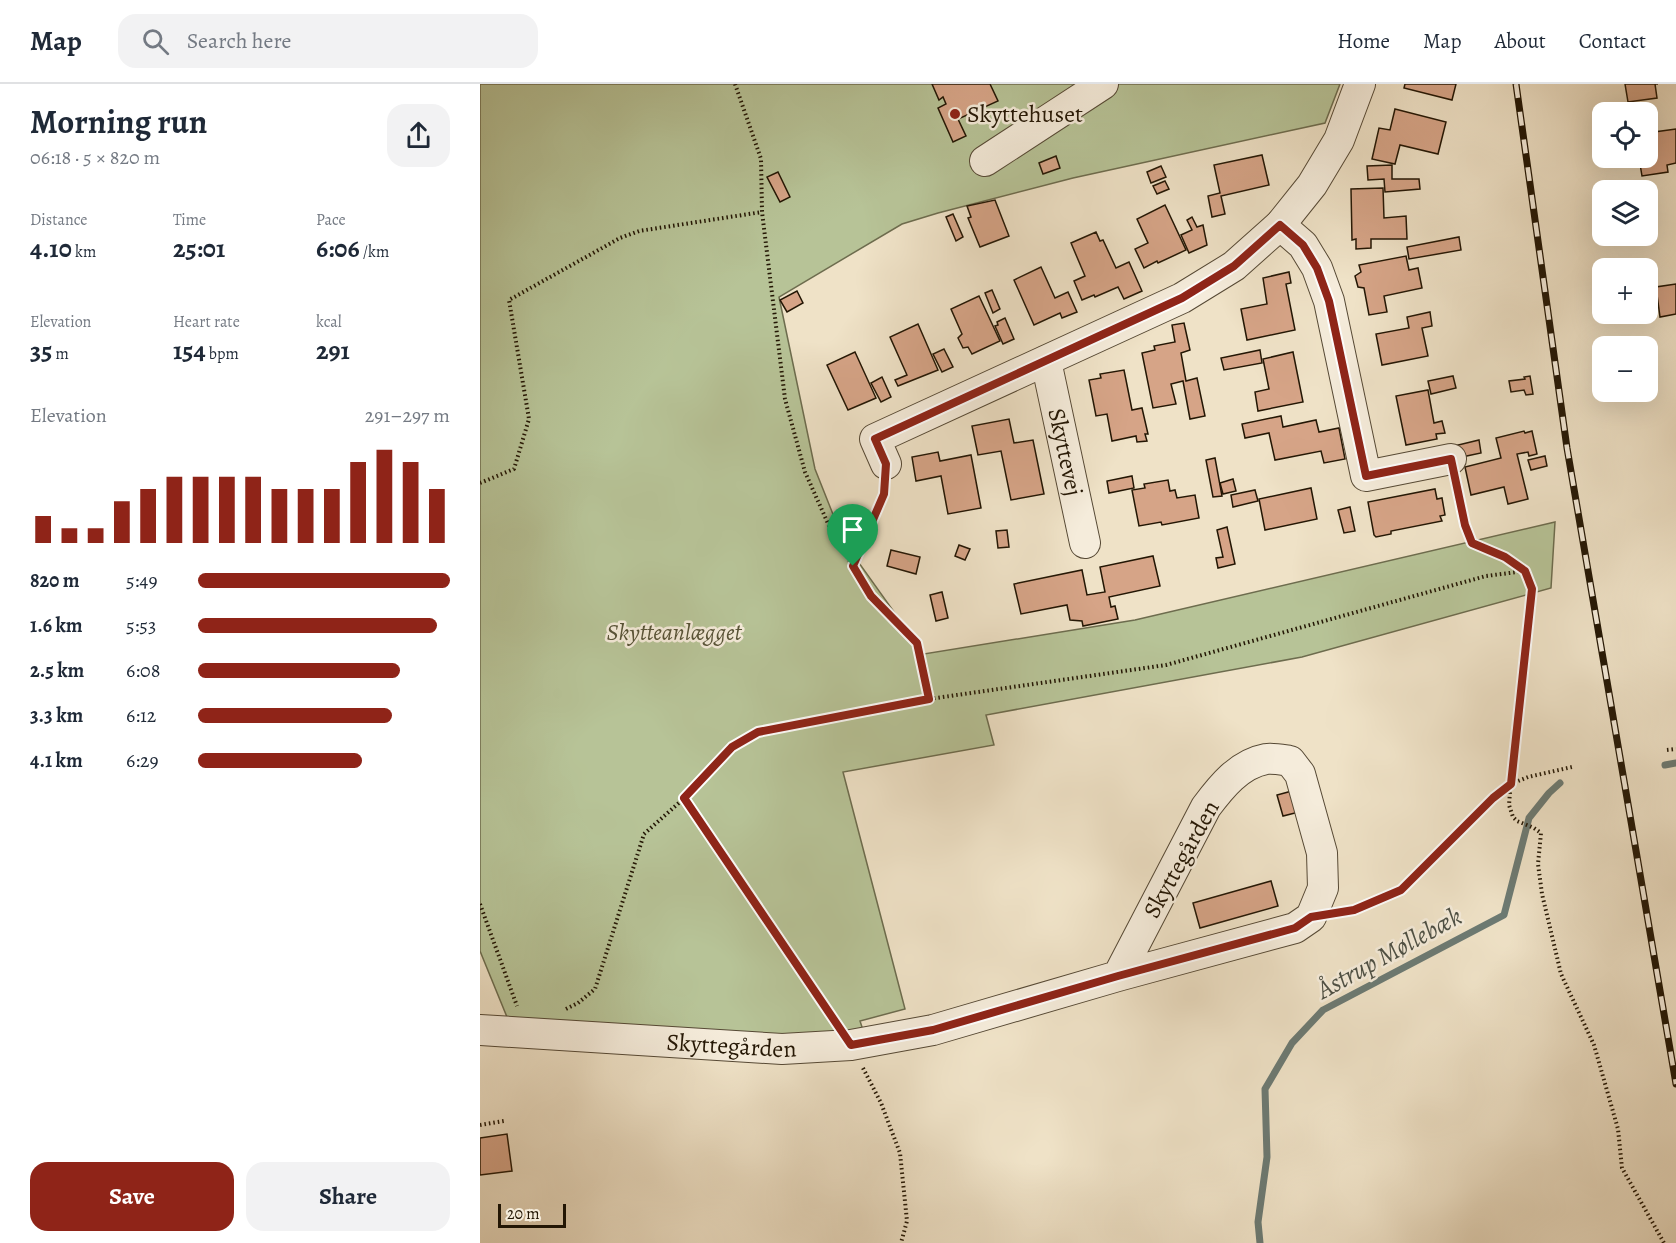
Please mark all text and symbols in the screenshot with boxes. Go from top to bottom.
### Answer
search box [118,14,538,68]
text: Map [30,22,82,60]
icon: search [139,25,172,58]
text: Search here [187,26,291,56]
text: Home [1337,27,1390,55]
text: Map [1423,27,1461,55]
text: About [1494,27,1546,55]
text: Contact [1579,27,1646,55]
place label: Skyttehuset [967,98,1083,130]
text: Morning run [30,99,207,144]
map controls [1592,102,1658,402]
button: locate [1592,102,1658,168]
button: share [387,104,450,167]
marker: Skyttehuset [948,107,962,121]
text: 06:18 · 5 × 820 m [30,144,160,171]
button: layers [1592,180,1658,246]
text: Distance [30,209,87,231]
text: Time [173,209,206,231]
text: Pace [316,209,346,231]
text: 4.10 [30,231,72,266]
text: 25:01 [173,231,225,266]
text: 6:06 [316,231,360,266]
text: km [72,241,96,263]
text: /km [360,241,389,263]
button: + [1592,258,1658,324]
text: Elevation [30,311,91,333]
text: Heart rate [173,311,240,333]
text: kcal [316,311,342,333]
text: 35 [30,333,52,368]
text: 154 [173,333,206,368]
text: 291 [316,333,350,368]
button: − [1592,336,1658,402]
text: m [52,343,69,365]
text: bpm [206,343,239,365]
text: Elevation [30,402,107,429]
text: 291–297 m [365,402,450,429]
street label: Skyttevej [1041,405,1090,499]
pin [827,504,878,566]
icon: arrive [836,513,869,546]
text: 820 m [30,567,80,594]
text: 5:49 [126,567,158,594]
text: 1.6 km [30,612,83,639]
text: 5:53 [126,612,156,639]
park label: Skytteanlægget [607,616,743,648]
text: 2.5 km [30,657,84,684]
text: 6:08 [126,657,160,684]
text: 3.3 km [30,702,83,729]
text: 6:12 [126,702,156,729]
text: 4.1 km [30,747,83,774]
text: 6:29 [126,747,159,774]
street label: Skyttegården [1135,794,1227,924]
water label: Åstrup Møllebæk [1308,899,1468,1008]
street label: Skyttegården [666,1026,797,1065]
button: Save [30,1162,234,1231]
button: Share [246,1162,450,1231]
scale bar [498,1201,566,1228]
text: 20 m [507,1203,540,1225]

